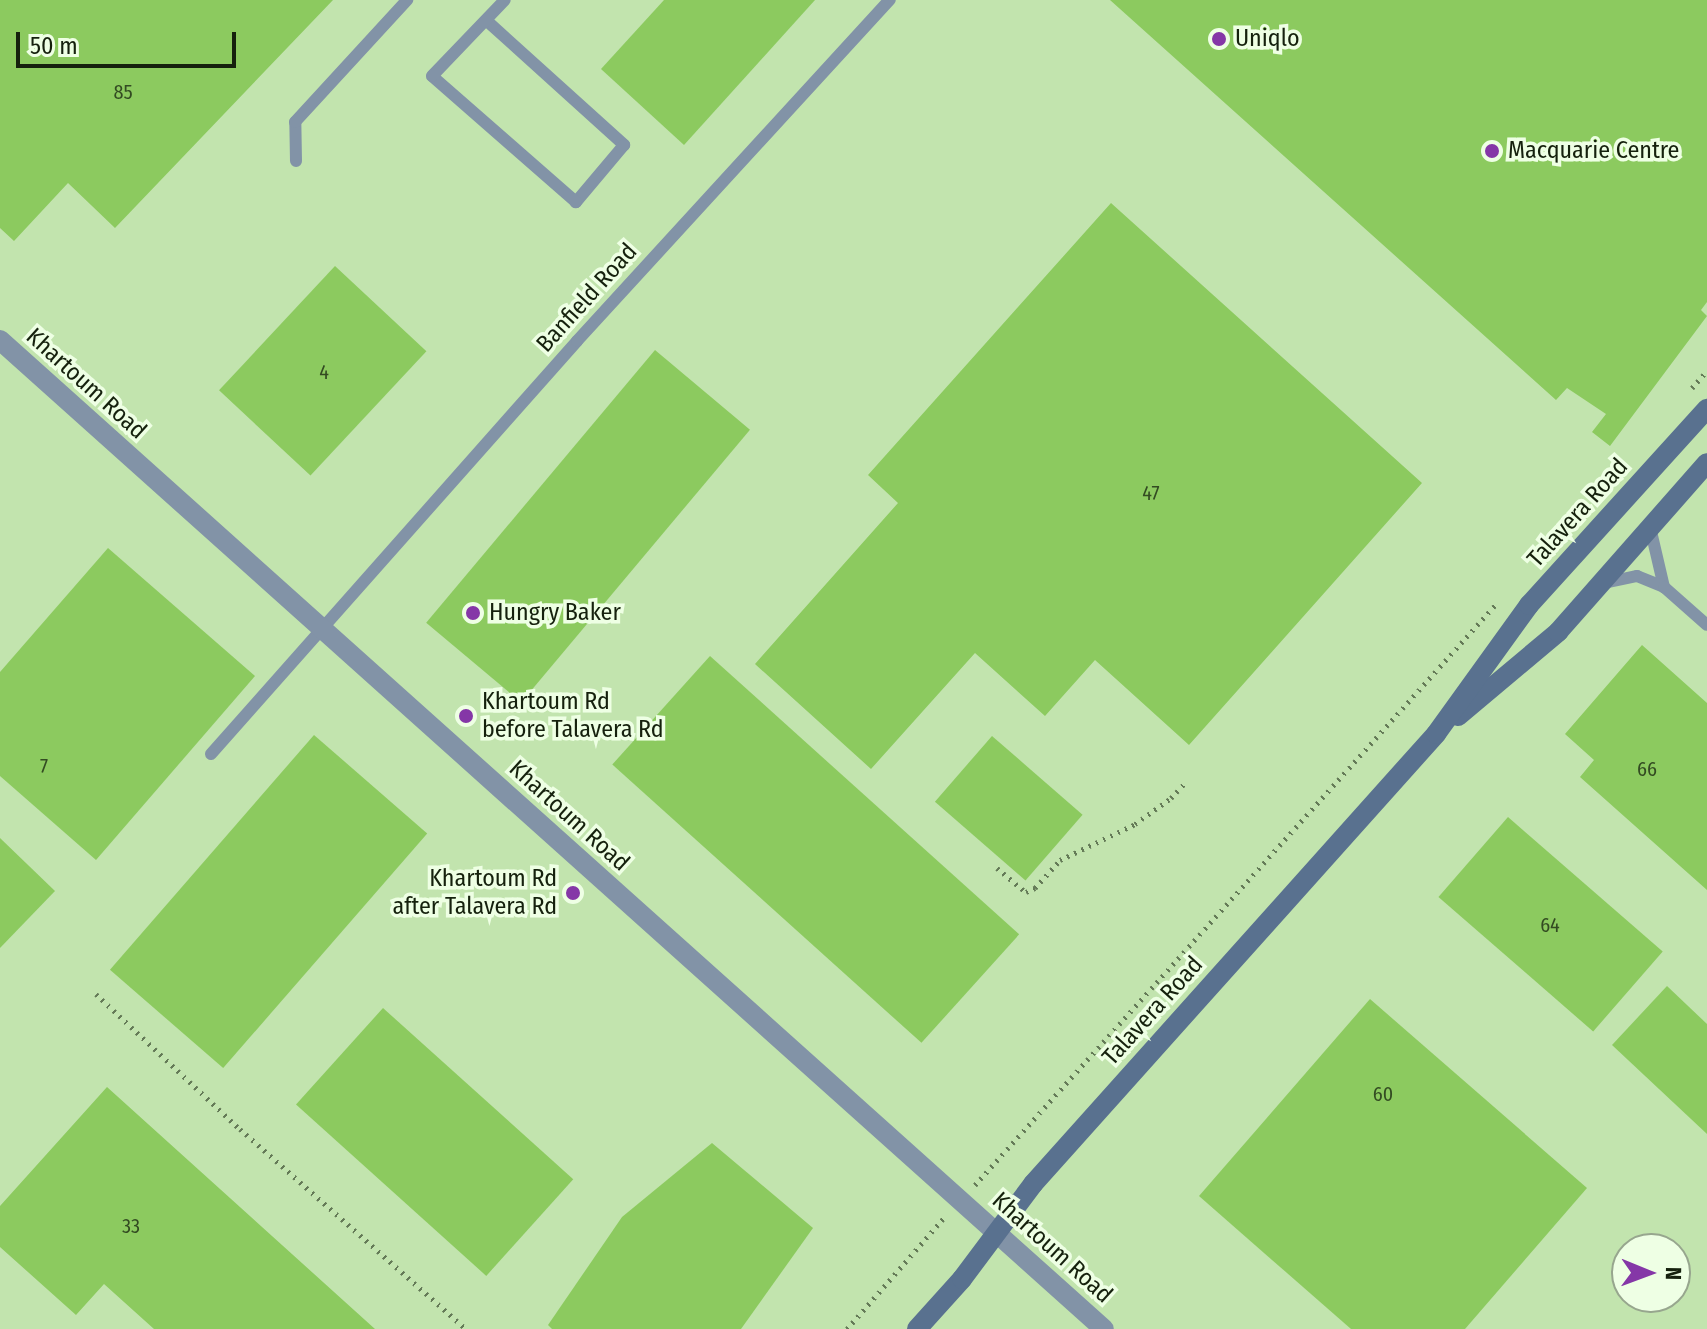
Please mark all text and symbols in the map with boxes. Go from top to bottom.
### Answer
scale bar [20,16,240,66]
place label: Uniqlo [1235,25,1300,53]
marker: Uniqlo [1210,30,1228,48]
text: 50 m [30,32,78,60]
house number: 85 [113,80,133,104]
place label: Macquarie Centre [1508,137,1679,165]
marker: Macquarie Centre [1483,142,1501,160]
street label: Banfield Road [531,238,643,358]
street label: Khartoum Road [20,322,152,446]
house number: 4 [319,360,329,384]
street label: Talavera Road [1522,453,1634,573]
house number: 47 [1142,481,1160,505]
place label: Hungry Baker [489,599,621,627]
marker: Hungry Baker [464,604,482,622]
place label: Khartoum Rd before Talavera Rd [482,688,664,744]
marker: Khartoum Rd before Talavera Rd [457,707,475,725]
house number: 7 [40,754,48,778]
street label: Khartoum Road [503,754,635,878]
house number: 66 [1637,757,1657,781]
place label: Khartoum Rd after Talavera Rd [392,865,557,921]
marker: Khartoum Rd after Talavera Rd [564,884,582,902]
house number: 64 [1540,913,1560,937]
street label: Talavera Road [1097,951,1209,1071]
house number: 60 [1373,1082,1393,1106]
street label: Khartoum Road [986,1186,1118,1310]
house number: 33 [122,1214,140,1238]
north arrow [1611,1233,1691,1313]
text: N [1660,1267,1687,1280]

